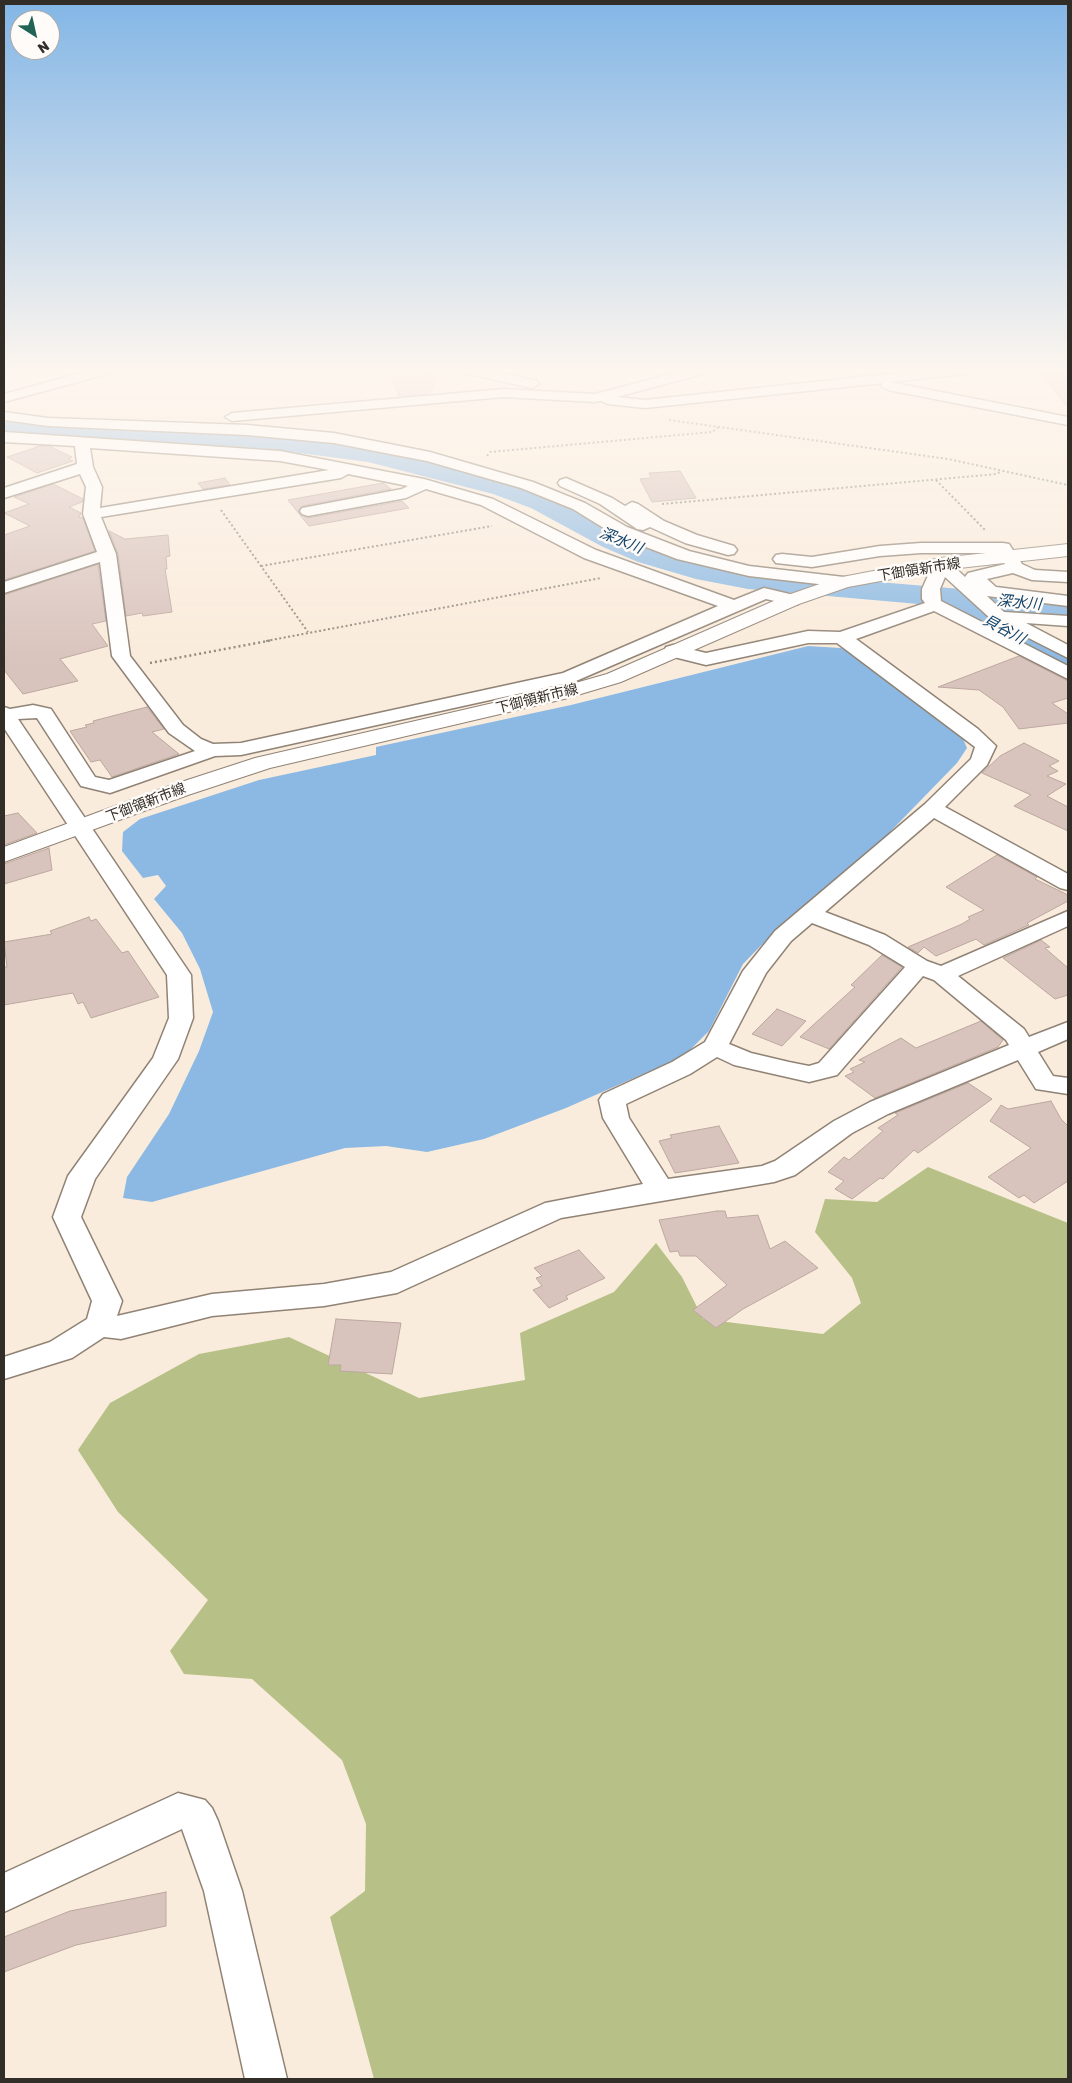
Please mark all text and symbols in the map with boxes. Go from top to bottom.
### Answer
north arrow [10,10,60,60]
text: N [34,37,52,57]
water label: 深水川 [597,524,645,558]
street label: 下御領新市線 [876,555,962,585]
water label: 深水川 [996,592,1042,614]
water label: 貝谷川 [980,611,1028,649]
street label: 下御領新市線 [494,681,580,717]
street label: 下御領新市線 [104,780,188,826]

